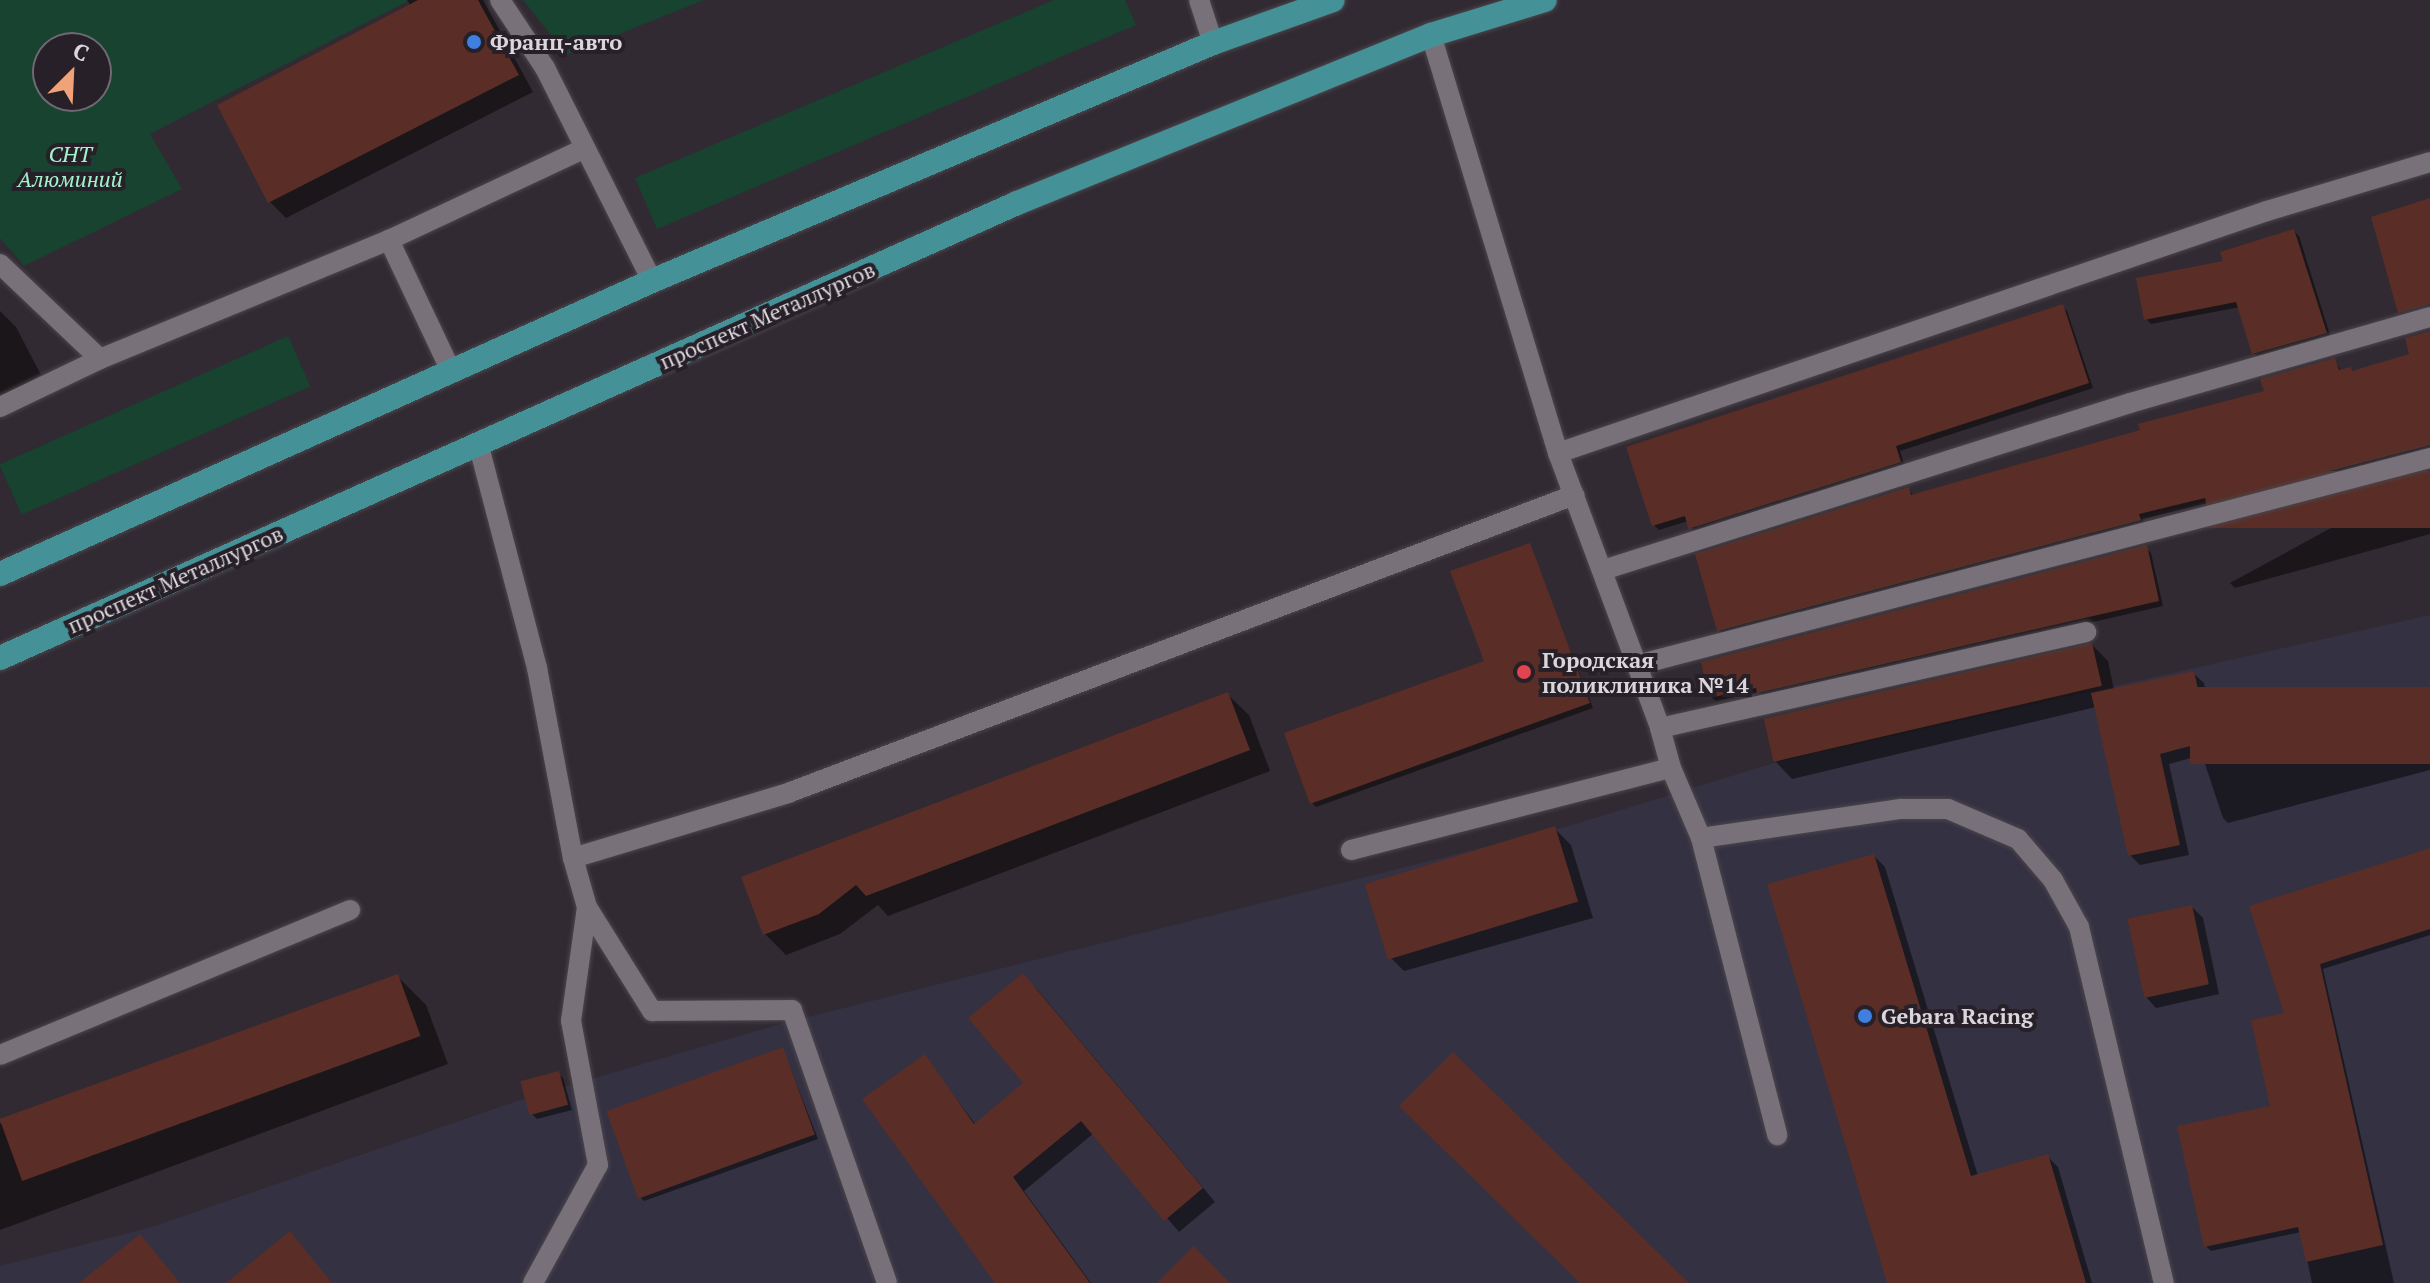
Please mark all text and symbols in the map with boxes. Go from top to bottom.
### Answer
place label: Франц-авто [490,29,622,55]
north arrow [32,32,112,112]
marker: Франц-авто [465,33,483,51]
text: С [69,35,94,68]
park label: СНТ Алюминий [17,140,123,192]
street label: проспект Металлургов [655,255,879,375]
street label: проспект Металлургов [63,519,287,639]
place label: Городская поликлиника №14 [1542,646,1749,698]
marker: Городская поликлиника №14 [1513,661,1535,683]
place label: Gebara Racing [1881,1003,2033,1029]
marker: Gebara Racing [1856,1007,1874,1025]

